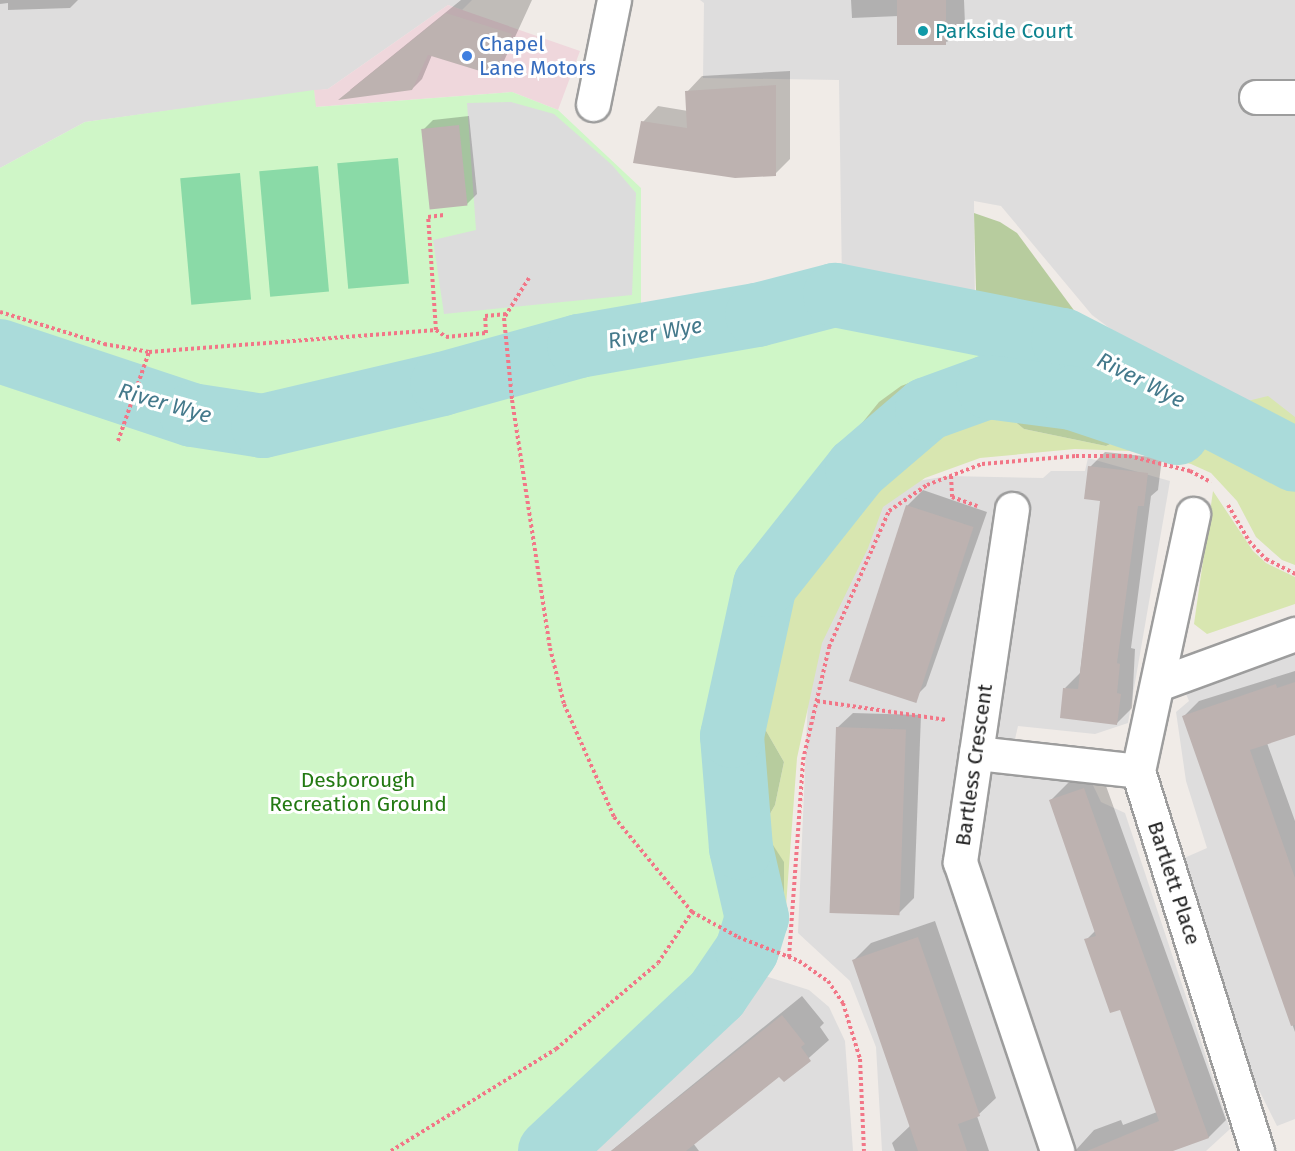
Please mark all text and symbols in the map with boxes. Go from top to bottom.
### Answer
place label: Parkside Court [935,18,1073,44]
marker: Parkside Court [916,24,930,38]
place label: Chapel Lane Motors [479,31,596,81]
marker: Chapel Lane Motors [460,49,474,63]
water label: River Wye [606,312,704,354]
water label: River Wye [1093,347,1189,413]
water label: River Wye [116,377,214,429]
street label: Bartless Crescent [950,682,998,848]
park label: Desborough Recreation Ground [269,767,447,817]
street label: Bartlett Place [1142,818,1206,948]

